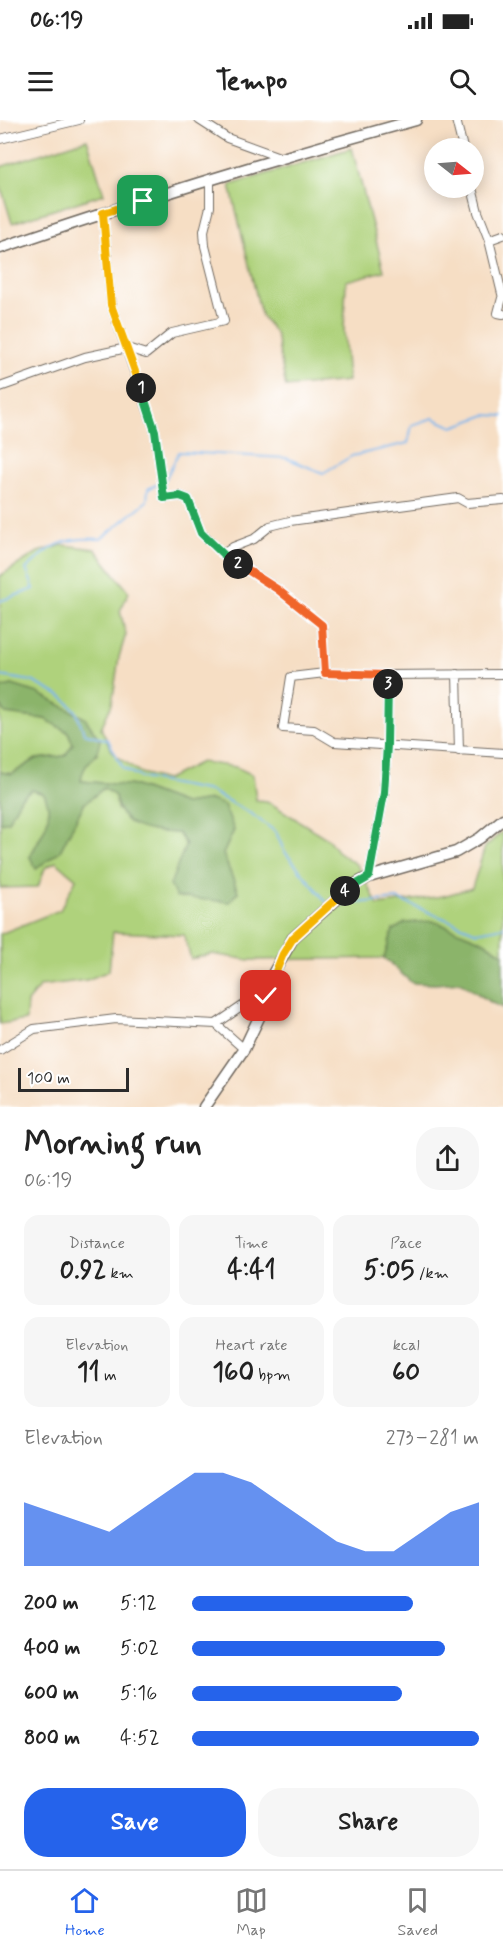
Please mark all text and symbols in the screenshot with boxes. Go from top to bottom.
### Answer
text: 06:19 [30,7,83,35]
text: Tempo [216,64,287,99]
icon: menu [24,65,57,98]
icon: search [446,65,479,98]
north arrow [424,138,484,198]
map controls [424,138,484,198]
pin [117,175,168,226]
icon: arrive [126,184,159,217]
pin: 1 [126,373,156,403]
text: 1 [137,377,145,398]
pin: 2 [223,549,253,579]
text: 2 [234,553,242,574]
pin: 3 [373,669,403,699]
text: 3 [384,673,392,694]
pin: 4 [330,876,360,906]
text: 4 [340,880,350,901]
pin [240,970,291,1021]
icon: check [249,979,282,1012]
scale bar [18,1065,129,1092]
text: 100 m [27,1068,70,1089]
text: Morning run [24,1122,202,1166]
button: share [416,1127,479,1190]
text: 06:19 [24,1167,72,1194]
text: Distance [69,1233,125,1254]
text: Time [235,1233,268,1254]
text: Pace [390,1233,422,1254]
text: 0.92 [60,1254,106,1288]
text: 4:41 [227,1254,276,1288]
text: 5:05 [363,1254,414,1288]
text: km [106,1263,134,1284]
text: /km [414,1263,449,1284]
text: Elevation [65,1335,128,1356]
text: Heart rate [216,1335,287,1356]
text: kcal [393,1335,420,1356]
text: 11 [77,1356,100,1390]
text: 160 [212,1356,254,1390]
text: 60 [392,1356,420,1390]
text: m [100,1365,117,1386]
text: bpm [254,1365,291,1386]
text: Elevation [24,1425,103,1452]
text: 273–281 m [386,1425,479,1452]
text: 200 m [24,1590,79,1617]
text: 5:12 [120,1590,157,1617]
text: 400 m [24,1635,80,1662]
text: 5:02 [120,1635,159,1662]
text: 600 m [24,1680,79,1707]
text: 5:16 [120,1680,157,1707]
text: 800 m [24,1725,80,1752]
text: 4:52 [120,1725,160,1752]
button: Save [24,1788,246,1857]
button: Share [258,1788,479,1857]
tab: Home [65,1884,105,1941]
tab: Map [235,1884,268,1941]
tab: Saved [398,1884,438,1941]

